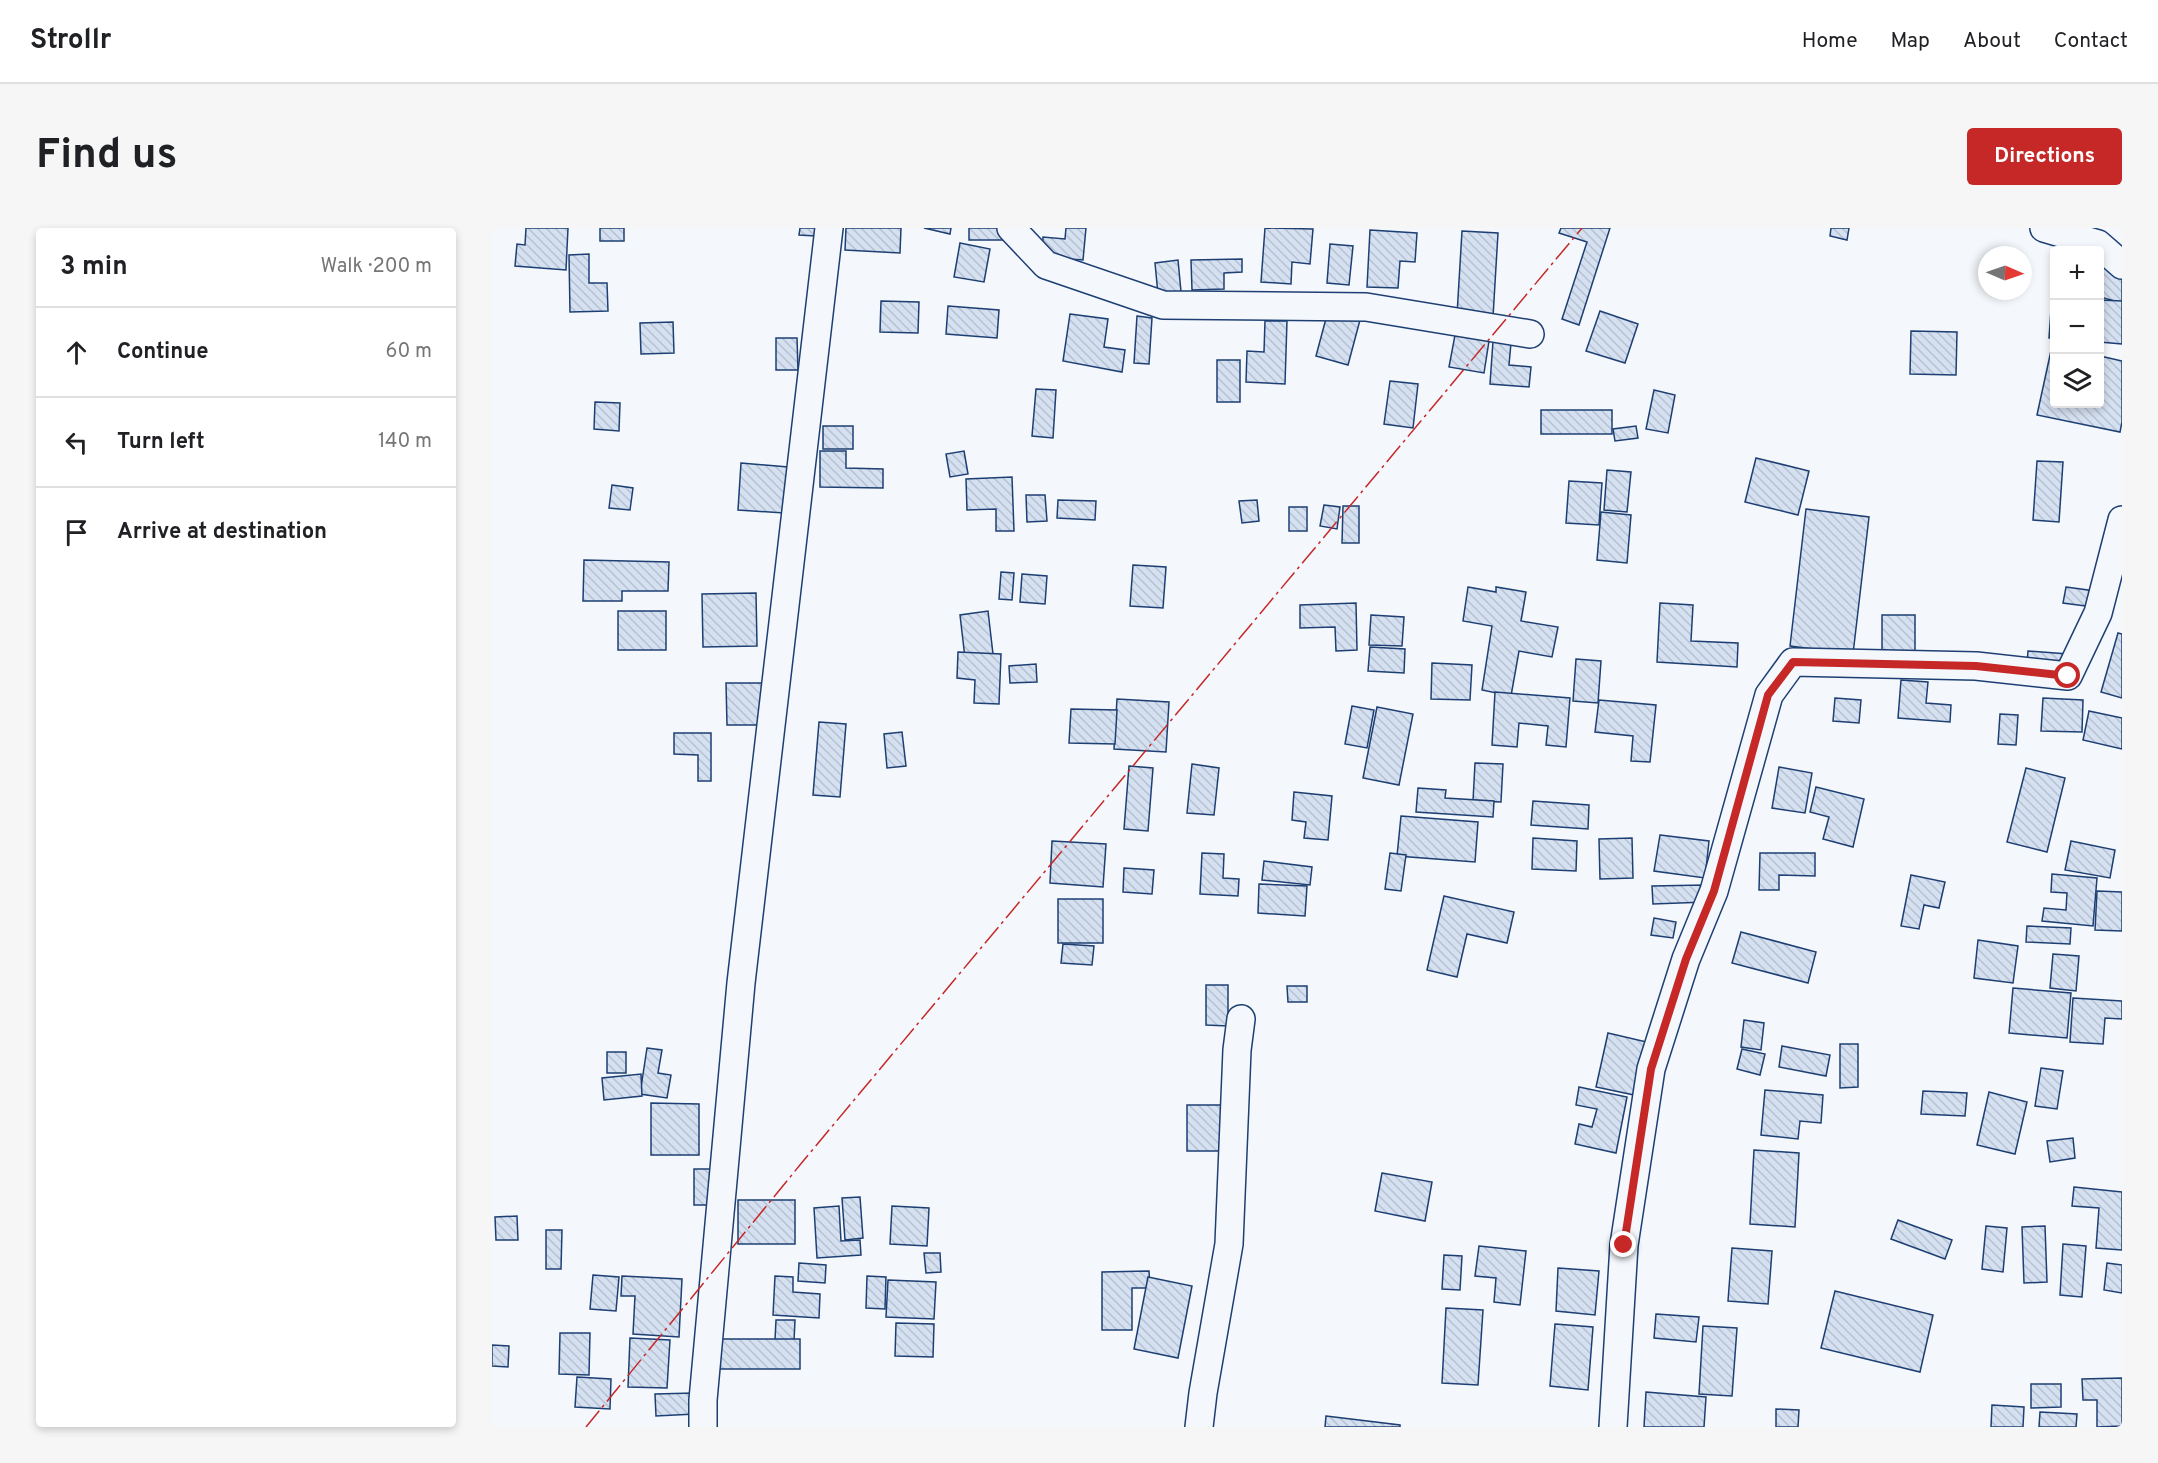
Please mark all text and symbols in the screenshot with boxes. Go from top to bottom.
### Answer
text: Strollr [30,23,112,59]
text: Home [1802,28,1858,55]
text: Map [1891,28,1930,55]
text: About [1963,28,2021,55]
text: Contact [2054,28,2128,55]
button: Directions [1967,128,2122,185]
text: Find us [36,130,177,183]
north arrow [1978,246,2032,300]
map controls [2050,246,2104,408]
button: + [2050,246,2104,300]
text: 3 min [60,251,128,284]
text: Walk · 200 m [321,254,432,280]
button: − [2050,300,2104,354]
icon: ahead [60,336,93,369]
text: Continue [117,339,208,366]
text: 60 m [386,339,432,365]
button: layers [2050,354,2104,408]
icon: left [60,426,93,459]
text: Turn left [117,429,205,456]
text: 140 m [378,429,432,455]
icon: arrive [60,516,93,549]
text: Arrive at destination [117,519,327,546]
route start [2054,662,2080,688]
route end [1610,1231,1636,1257]

